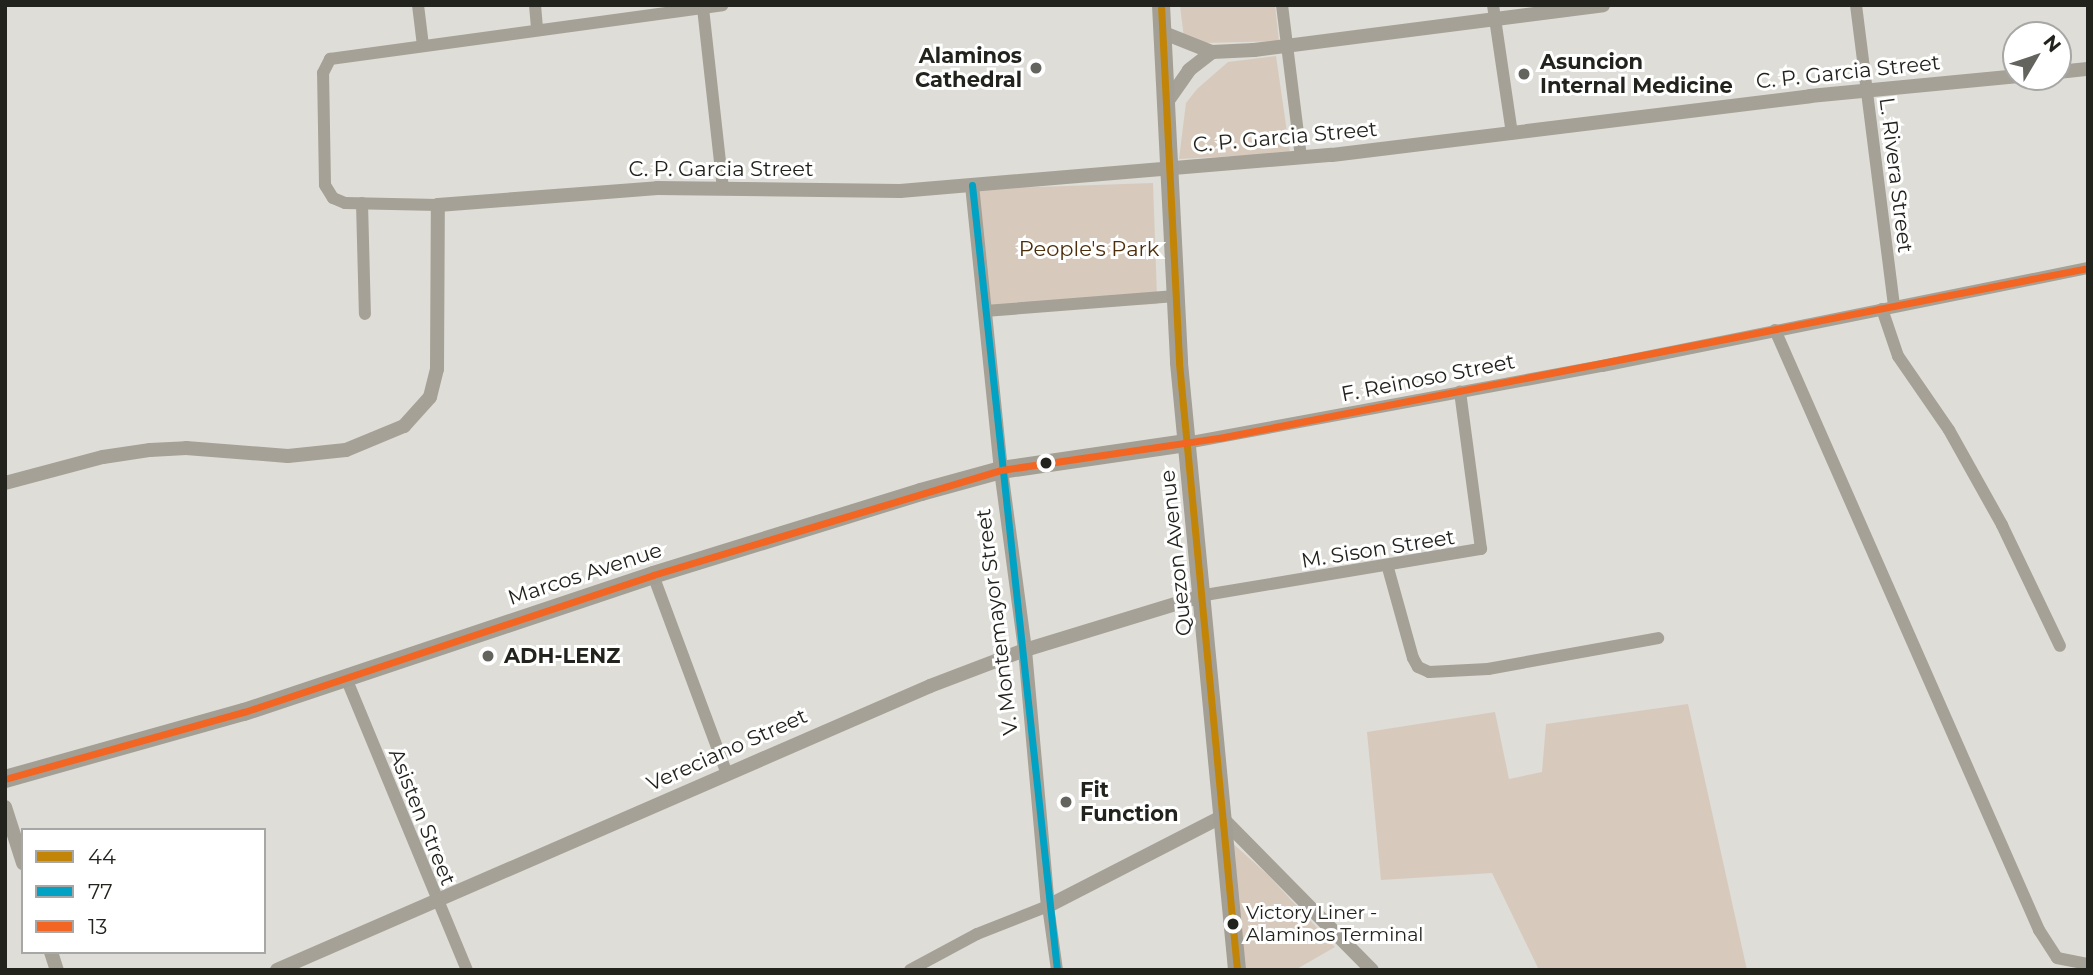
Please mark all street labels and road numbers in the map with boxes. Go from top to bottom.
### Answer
street label: C. P. Garcia Street [1755,50,1941,94]
street label: L. Rivera Street [1874,96,1918,254]
street label: C. P. Garcia Street [1192,116,1378,158]
street label: C. P. Garcia Street [628,156,814,182]
street label: F. Reinoso Street [1339,349,1517,407]
street label: Quezon Avenue [1155,469,1197,637]
street label: V. Montemayor Street [971,507,1023,737]
street label: M. Sison Street [1299,524,1457,574]
street label: Marcos Avenue [505,537,665,611]
street label: Vereciano Street [643,703,811,797]
street label: Asisten Street [383,745,461,889]

